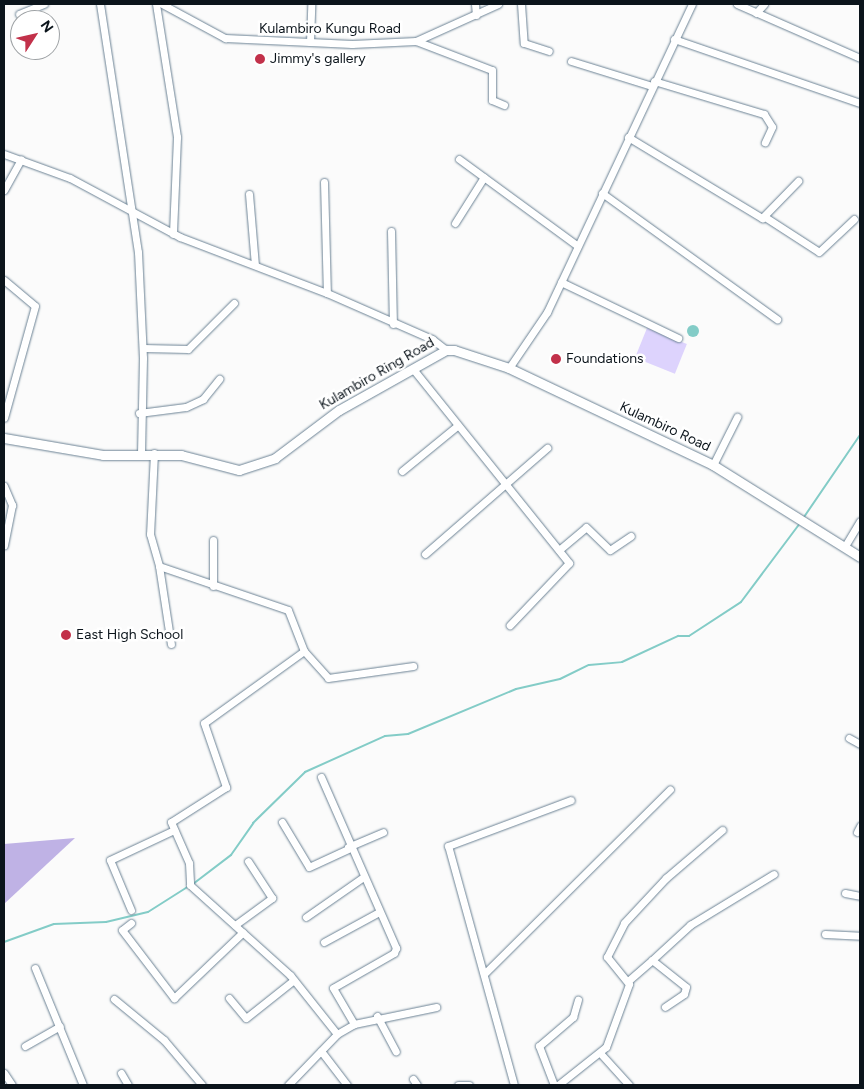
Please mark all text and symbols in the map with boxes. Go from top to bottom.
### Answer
north arrow [10,10,60,60]
text: N [37,17,57,36]
street label: Kulambiro Kungu Road [259,21,401,37]
place label: Jimmy's gallery [270,51,366,67]
marker: Jimmy's gallery [254,53,266,65]
street label: Kulambiro Ring Road [317,334,437,414]
place label: Foundations [566,351,644,367]
marker: Foundations [550,353,562,365]
street label: Kulambiro Road [617,399,713,455]
place label: East High School [76,627,183,643]
marker: East High School [60,629,72,641]

